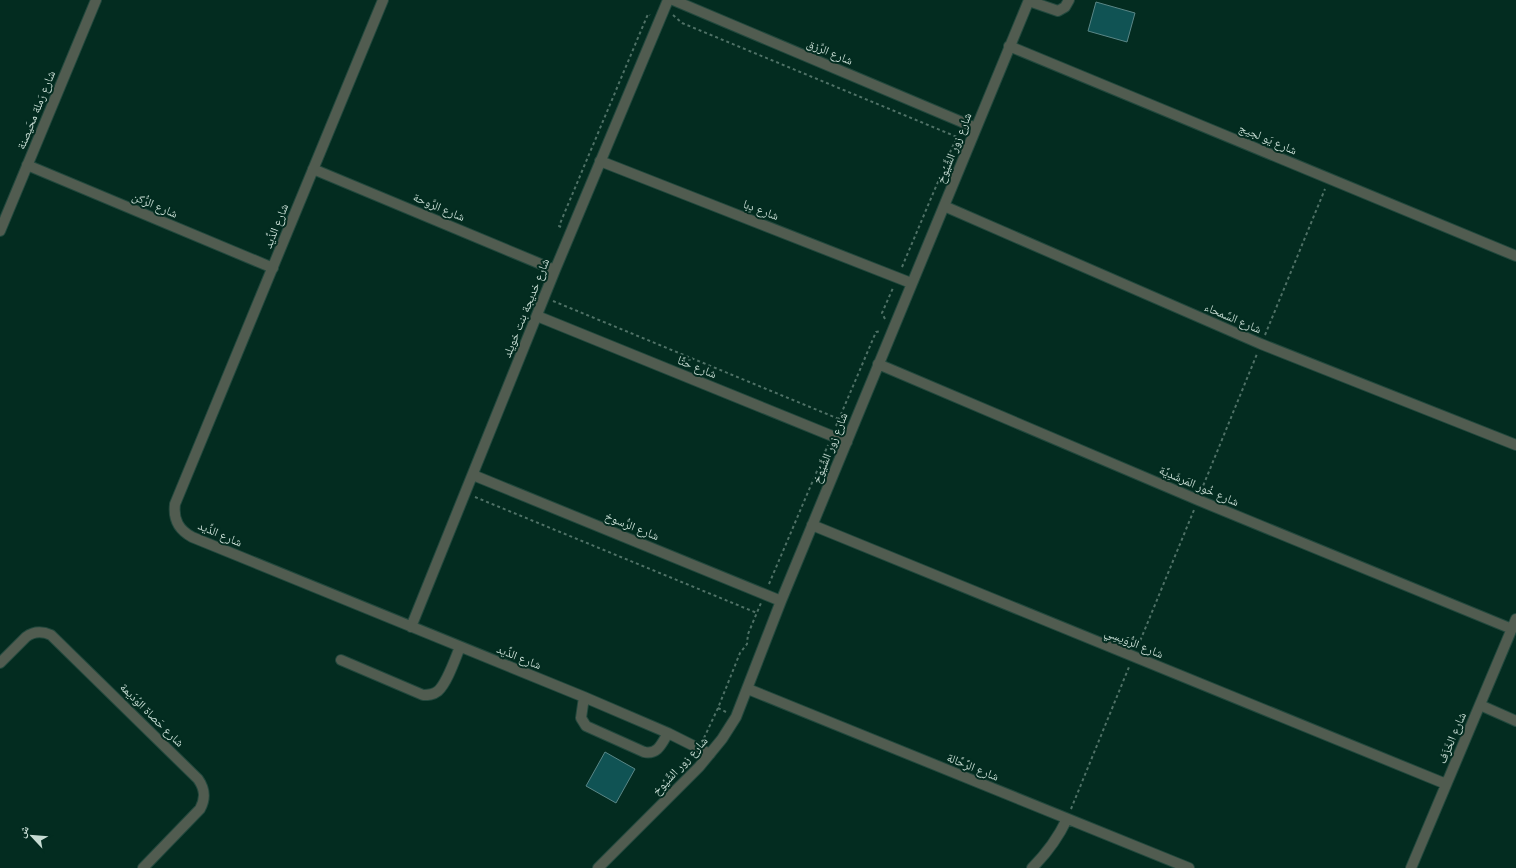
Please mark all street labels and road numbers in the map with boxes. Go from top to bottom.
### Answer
street label: شارع الرِّزق [805,34,856,69]
street label: شارع رَملة محَيصنة [12,68,59,152]
street label: شارع زور الشِّيُوخ [932,110,975,186]
street label: شارع يَو لجيج [1237,119,1300,158]
street label: شارع الرُّكن [130,187,181,222]
street label: شارع الرَّوحة [411,188,468,225]
street label: شارع دِبا [741,195,782,224]
street label: شارع الذِّيد [259,201,292,251]
street label: شارع خديجة بنت خويلد [498,256,553,360]
street label: شارع السَّمحاء [1202,298,1264,337]
street label: شارع حَتَّا [675,351,719,382]
street label: شارع زور الشِّيُوخ [808,410,851,486]
street label: شارع خُور المَرشَدِيَّة [1157,461,1242,510]
street label: شارع الرُّسوخ [602,507,662,544]
street label: شارع الذِّيد [195,517,245,551]
street label: شارع الرُّوَيسِي [1101,623,1166,664]
street label: شارع الذِّيد [494,640,544,673]
street label: شارع حَصاة الوُدَيمة [116,679,188,751]
street label: شارع الخَزَف [1433,709,1470,766]
street label: شارع زور الشِّيُوخ [648,732,711,799]
street label: شارع الرَّحَّالة [945,748,1002,785]

